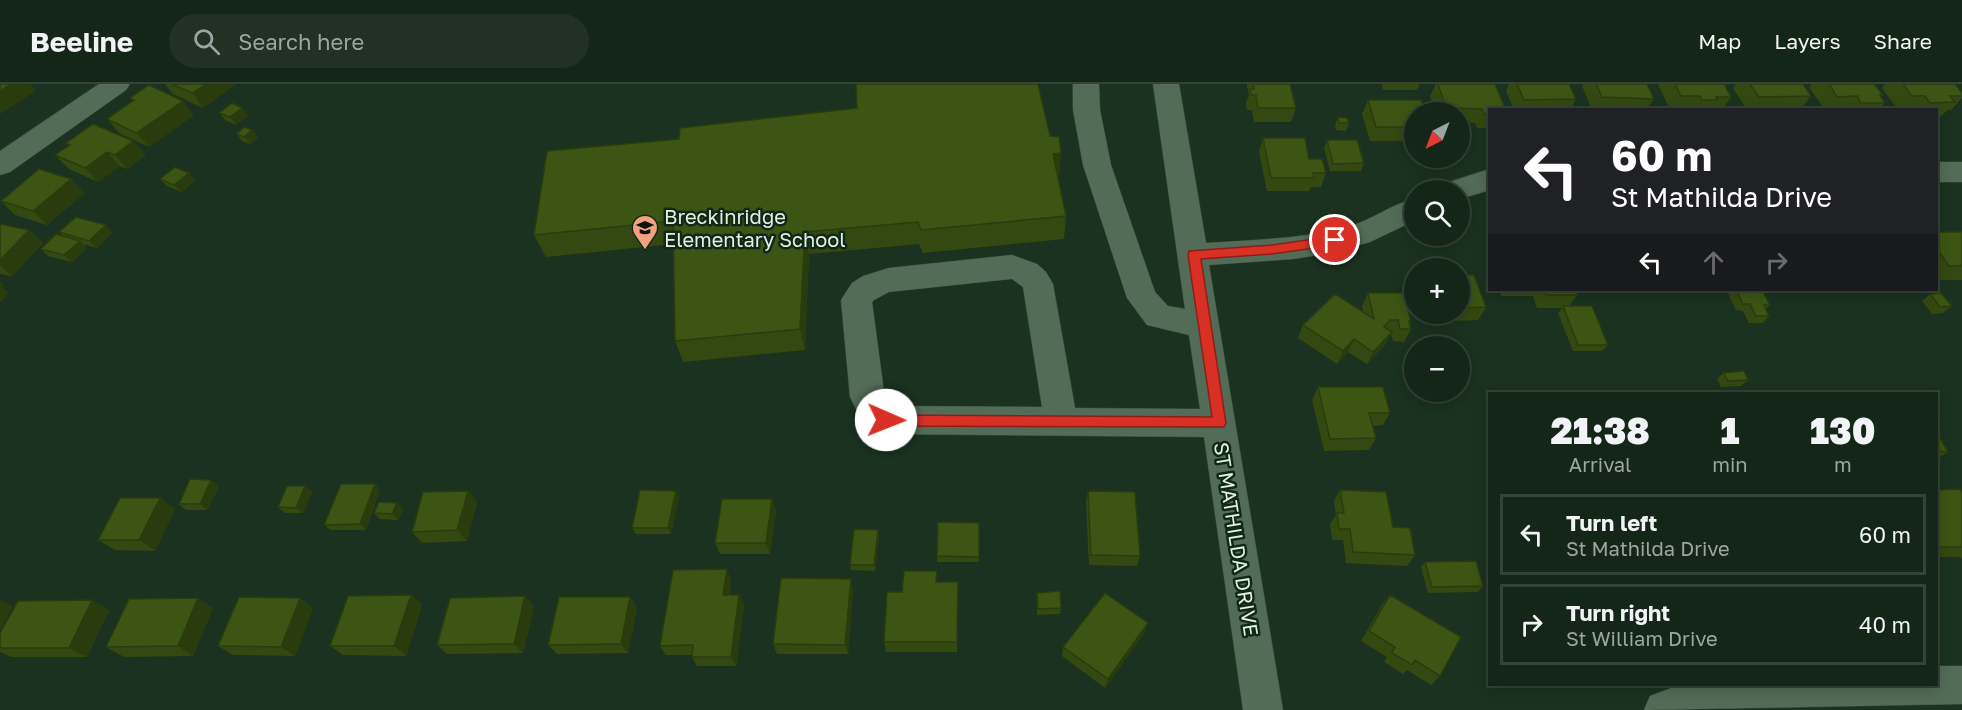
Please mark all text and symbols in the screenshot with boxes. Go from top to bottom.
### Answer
search box [169,14,589,68]
text: Beeline [30,25,133,58]
icon: search [190,25,223,58]
text: Search here [238,28,364,55]
text: Map [1698,28,1741,54]
text: Layers [1774,28,1841,54]
text: Share [1874,28,1932,54]
north arrow [1404,102,1470,168]
map controls [1404,102,1470,402]
text: 60 m [1611,130,1712,180]
icon: left [1512,132,1590,210]
button: search [1404,180,1470,246]
text: St Mathilda Drive [1611,181,1832,213]
place label: Breckinridge Elementary School [664,204,846,251]
school or university icon: Breckinridge Elementary School [630,213,660,251]
pin [1309,214,1360,265]
icon: arrive [1318,223,1351,256]
icon: left [1634,246,1667,279]
icon: ahead [1697,246,1730,279]
icon: right [1760,246,1793,279]
button: + [1404,258,1470,324]
button: − [1404,336,1470,402]
position arrow [854,388,918,452]
text: 21:38 [1550,409,1650,452]
text: 1 [1720,409,1740,452]
text: 130 [1810,409,1876,452]
street label: ST MATHILDA DRIVE [1210,440,1264,638]
text: Arrival [1569,452,1631,476]
text: min [1712,452,1748,476]
text: m [1834,452,1852,476]
text: Turn left [1566,509,1657,536]
icon: left [1515,518,1548,551]
text: 60 m [1859,521,1911,548]
text: St Mathilda Drive [1566,536,1730,560]
text: Turn right [1566,599,1670,626]
icon: right [1515,608,1548,641]
text: 40 m [1859,611,1911,638]
text: St William Drive [1566,626,1718,650]

